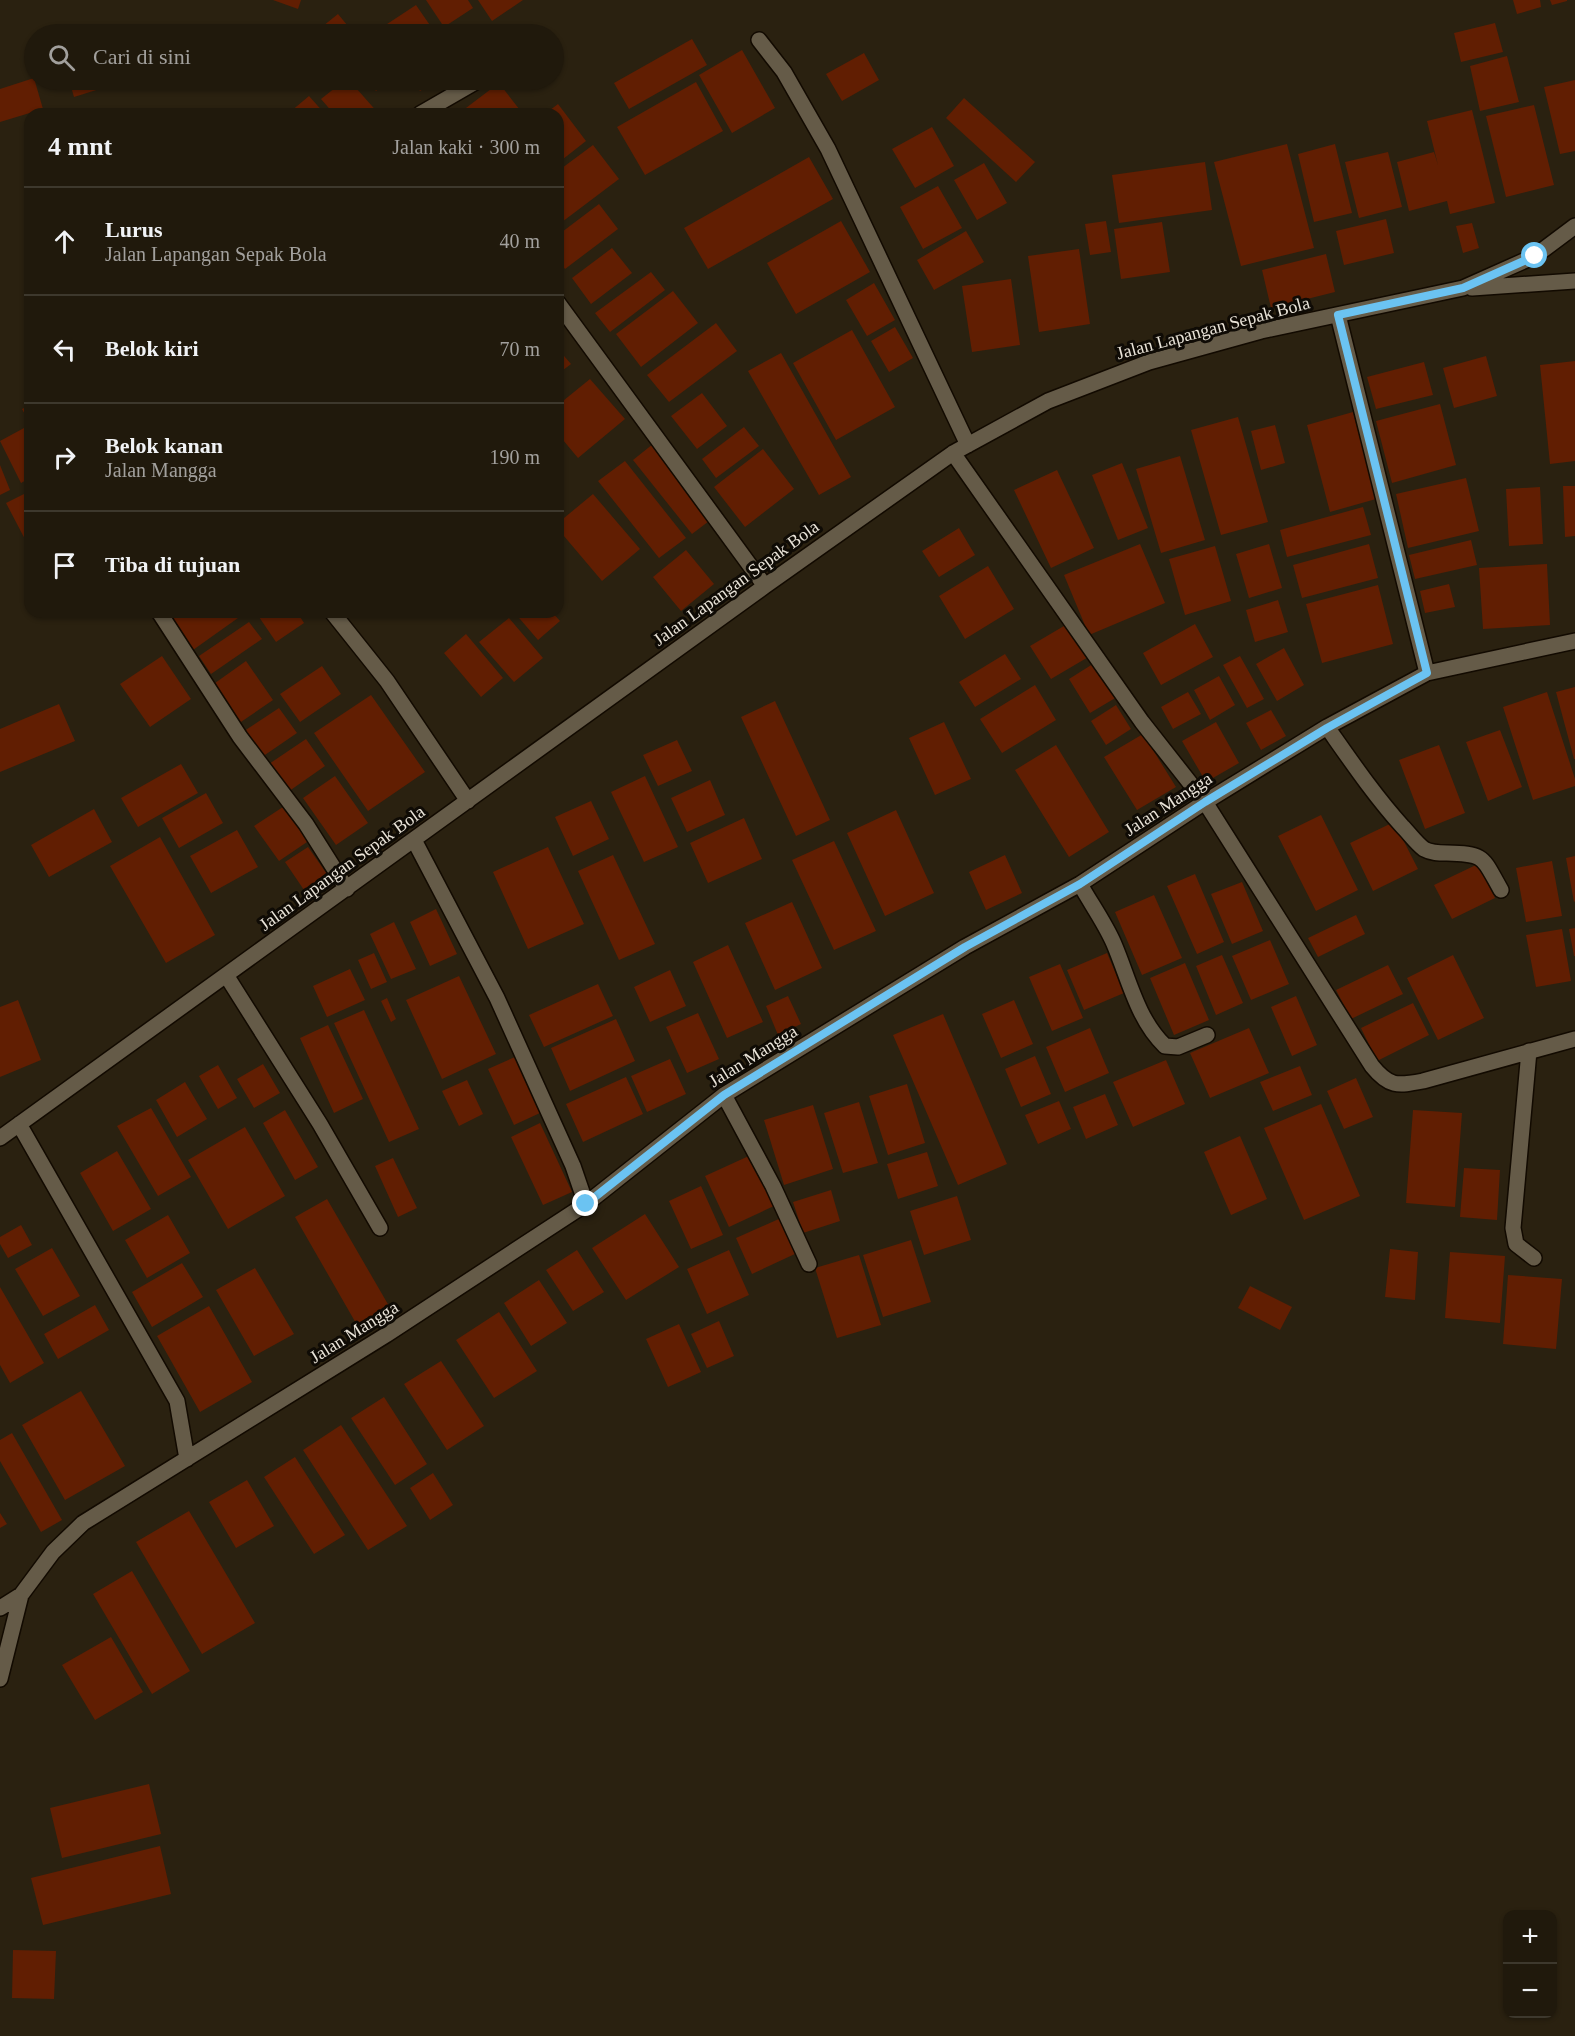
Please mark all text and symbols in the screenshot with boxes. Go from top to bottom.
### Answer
search box [24,24,564,90]
icon: search [45,41,78,74]
text: Cari di sini [93,44,191,69]
text: 4 mnt [48,132,112,161]
text: Jalan kaki · 300 m [392,136,540,158]
text: Lurus [105,217,162,242]
icon: ahead [48,225,81,258]
text: 40 m [499,230,540,252]
route start [1521,242,1547,268]
text: Jalan Lapangan Sepak Bola [105,243,327,265]
street label: Jalan Lapangan Sepak Bola [1114,293,1312,363]
icon: left [48,333,81,366]
text: Belok kiri [105,336,199,361]
text: 70 m [499,338,540,360]
text: Belok kanan [105,433,223,458]
icon: right [48,441,81,474]
text: 190 m [489,446,540,468]
text: Jalan Mangga [105,459,217,481]
street label: Jalan Lapangan Sepak Bola [649,516,823,650]
icon: arrive [48,549,81,582]
text: Tiba di tujuan [105,552,240,577]
street label: Jalan Mangga [1120,768,1216,840]
street label: Jalan Lapangan Sepak Bola [255,801,429,935]
street label: Jalan Mangga [705,1021,801,1091]
route end [572,1190,598,1216]
street label: Jalan Mangga [306,1297,402,1367]
map controls [1503,1910,1557,2018]
button: + [1503,1910,1557,1964]
button: − [1503,1964,1557,2018]

